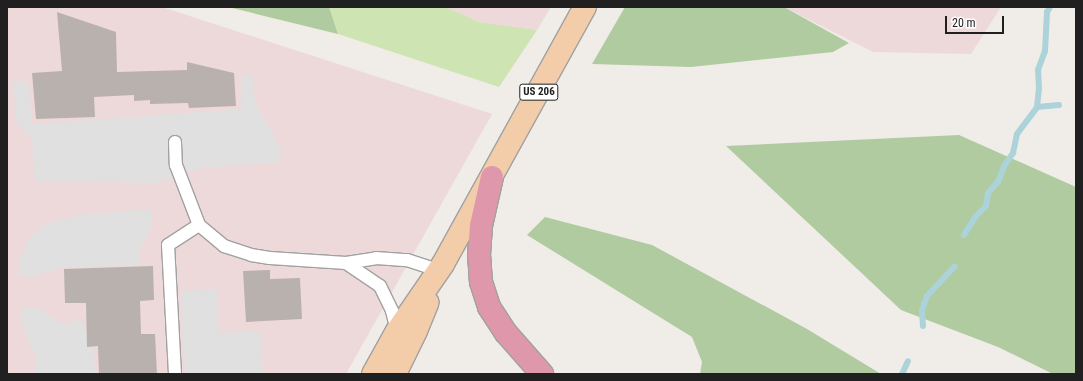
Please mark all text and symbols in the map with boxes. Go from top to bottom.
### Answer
scale bar [947,8,1006,34]
text: 20 m [952,16,976,30]
road number: US 206 [519,83,559,101]

